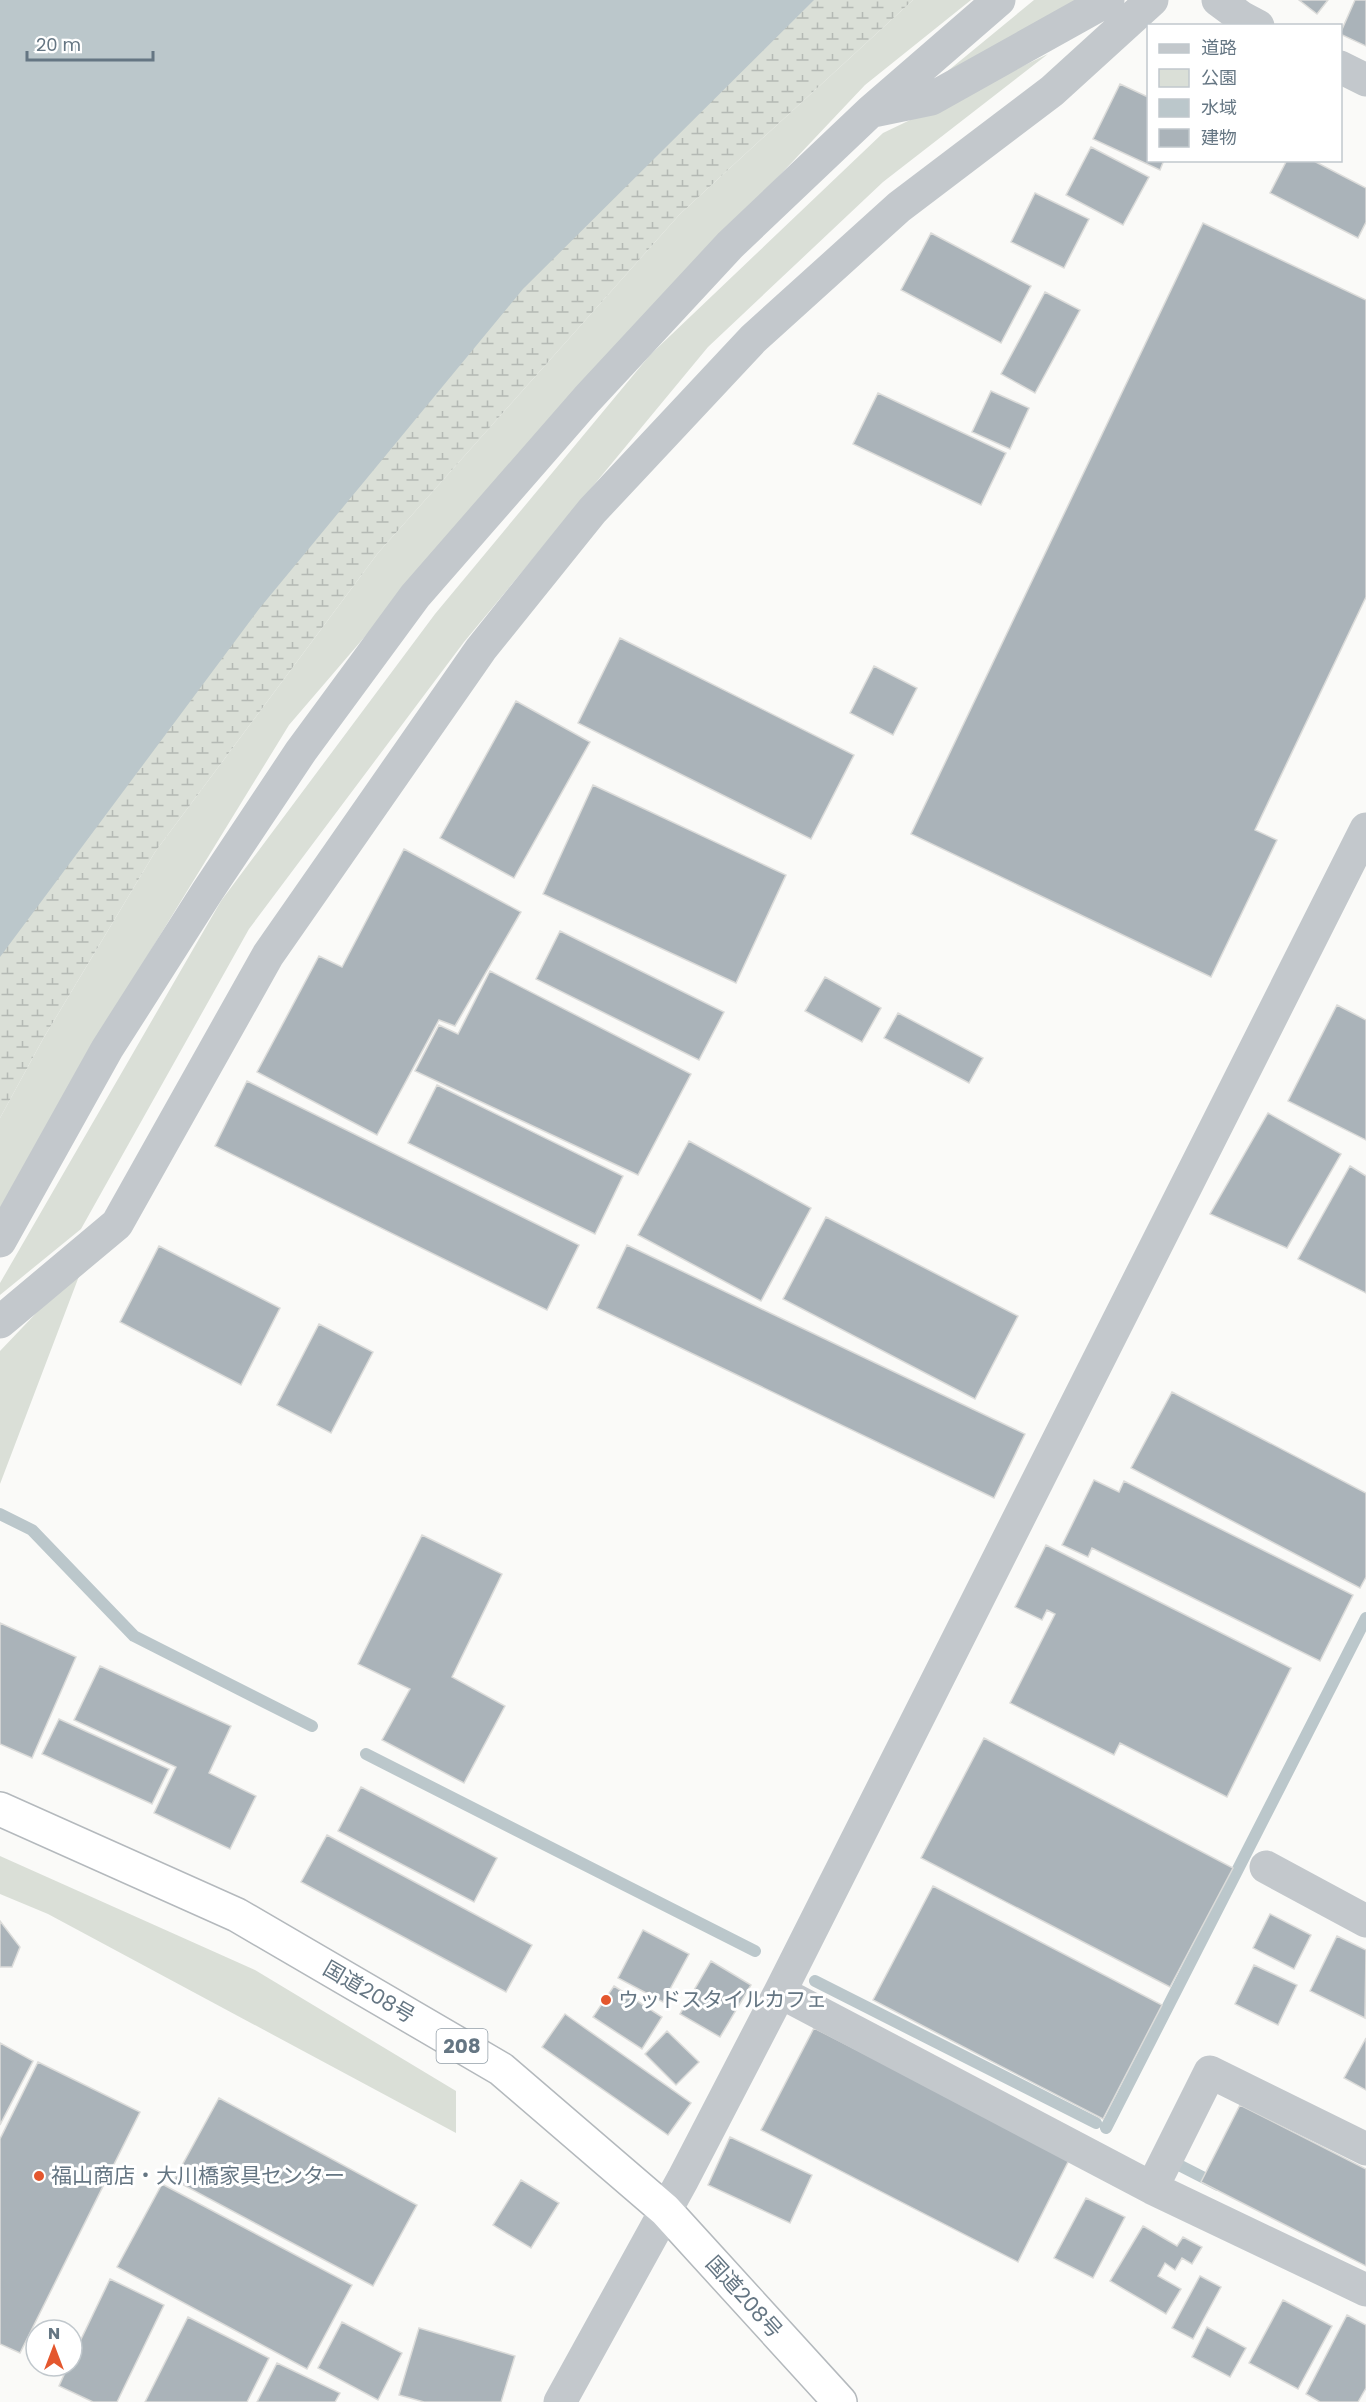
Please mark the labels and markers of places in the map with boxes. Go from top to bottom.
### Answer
place label: ウッドスタイルカフェ [618,1985,827,2014]
marker: ウッドスタイルカフェ [599,1993,613,2007]
place label: 福山商店・大川橋家具センター [51,2161,345,2190]
marker: 福山商店・大川橋家具センター [32,2169,46,2183]

